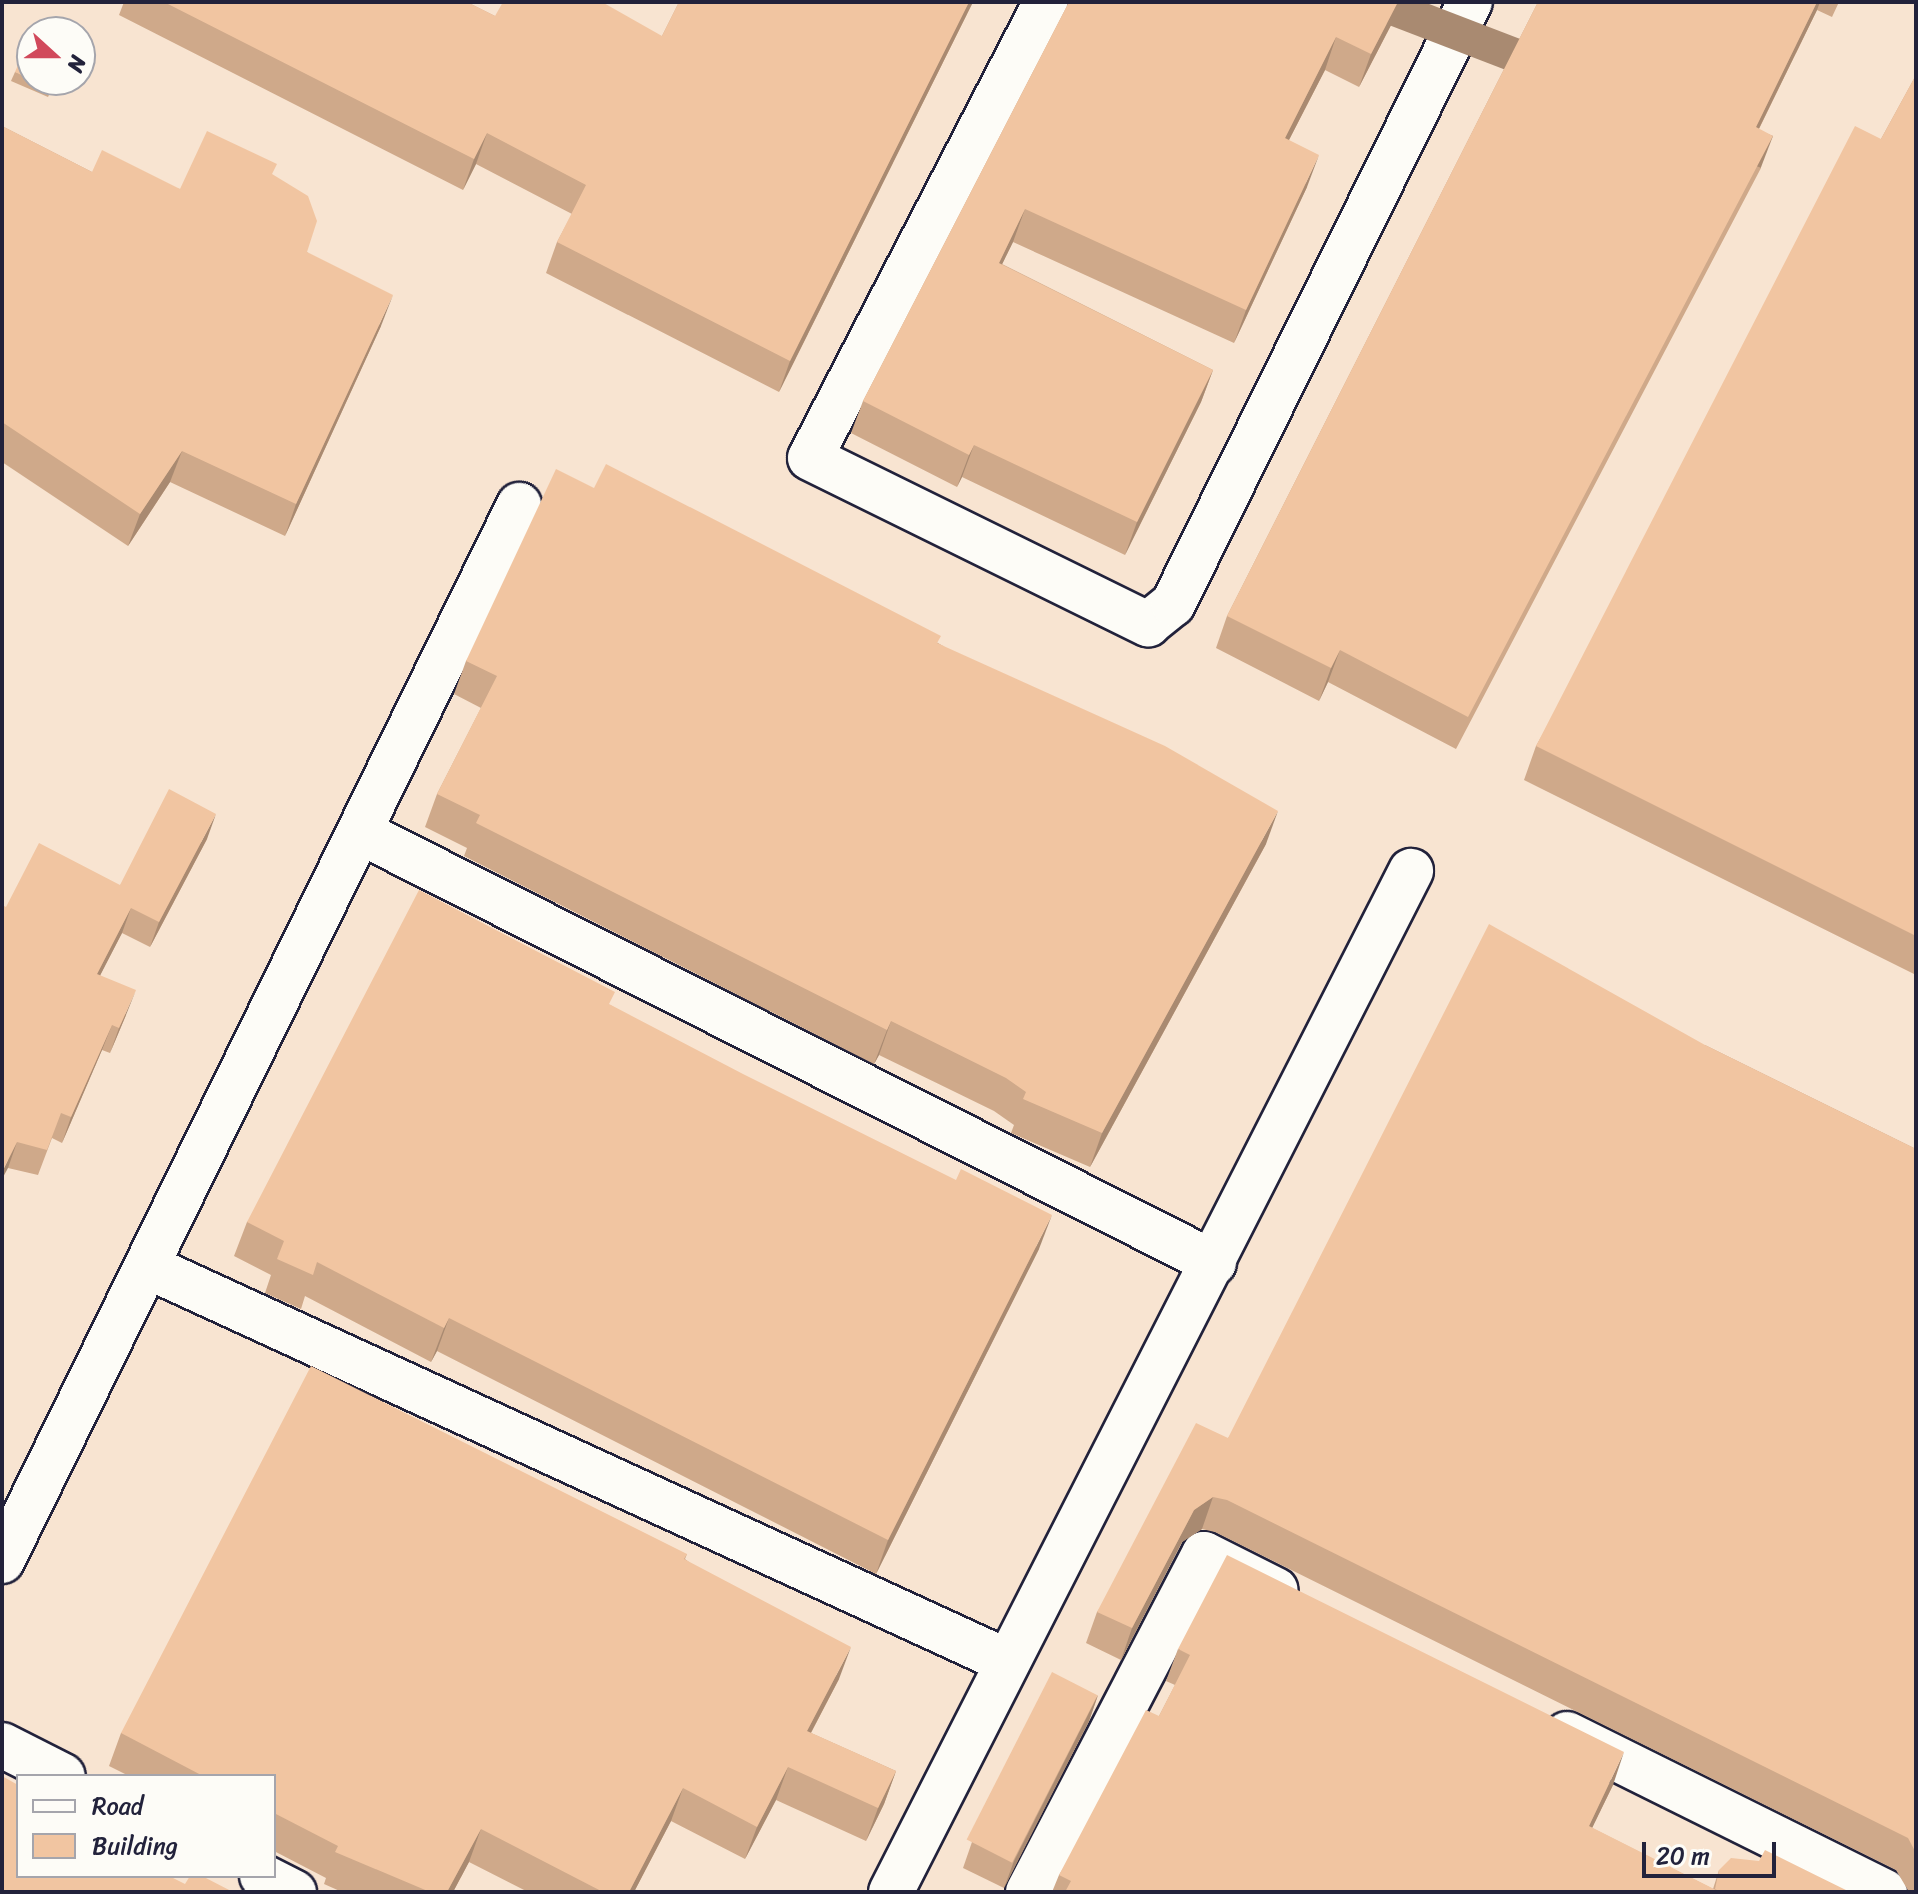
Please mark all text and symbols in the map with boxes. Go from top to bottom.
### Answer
north arrow [16,16,96,96]
text: N [56,50,98,78]
legend [16,1774,276,1878]
text: Road [92,1785,143,1827]
text: Building [92,1825,178,1867]
scale bar [1646,1826,1780,1876]
text: 20 m [1656,1835,1710,1877]

